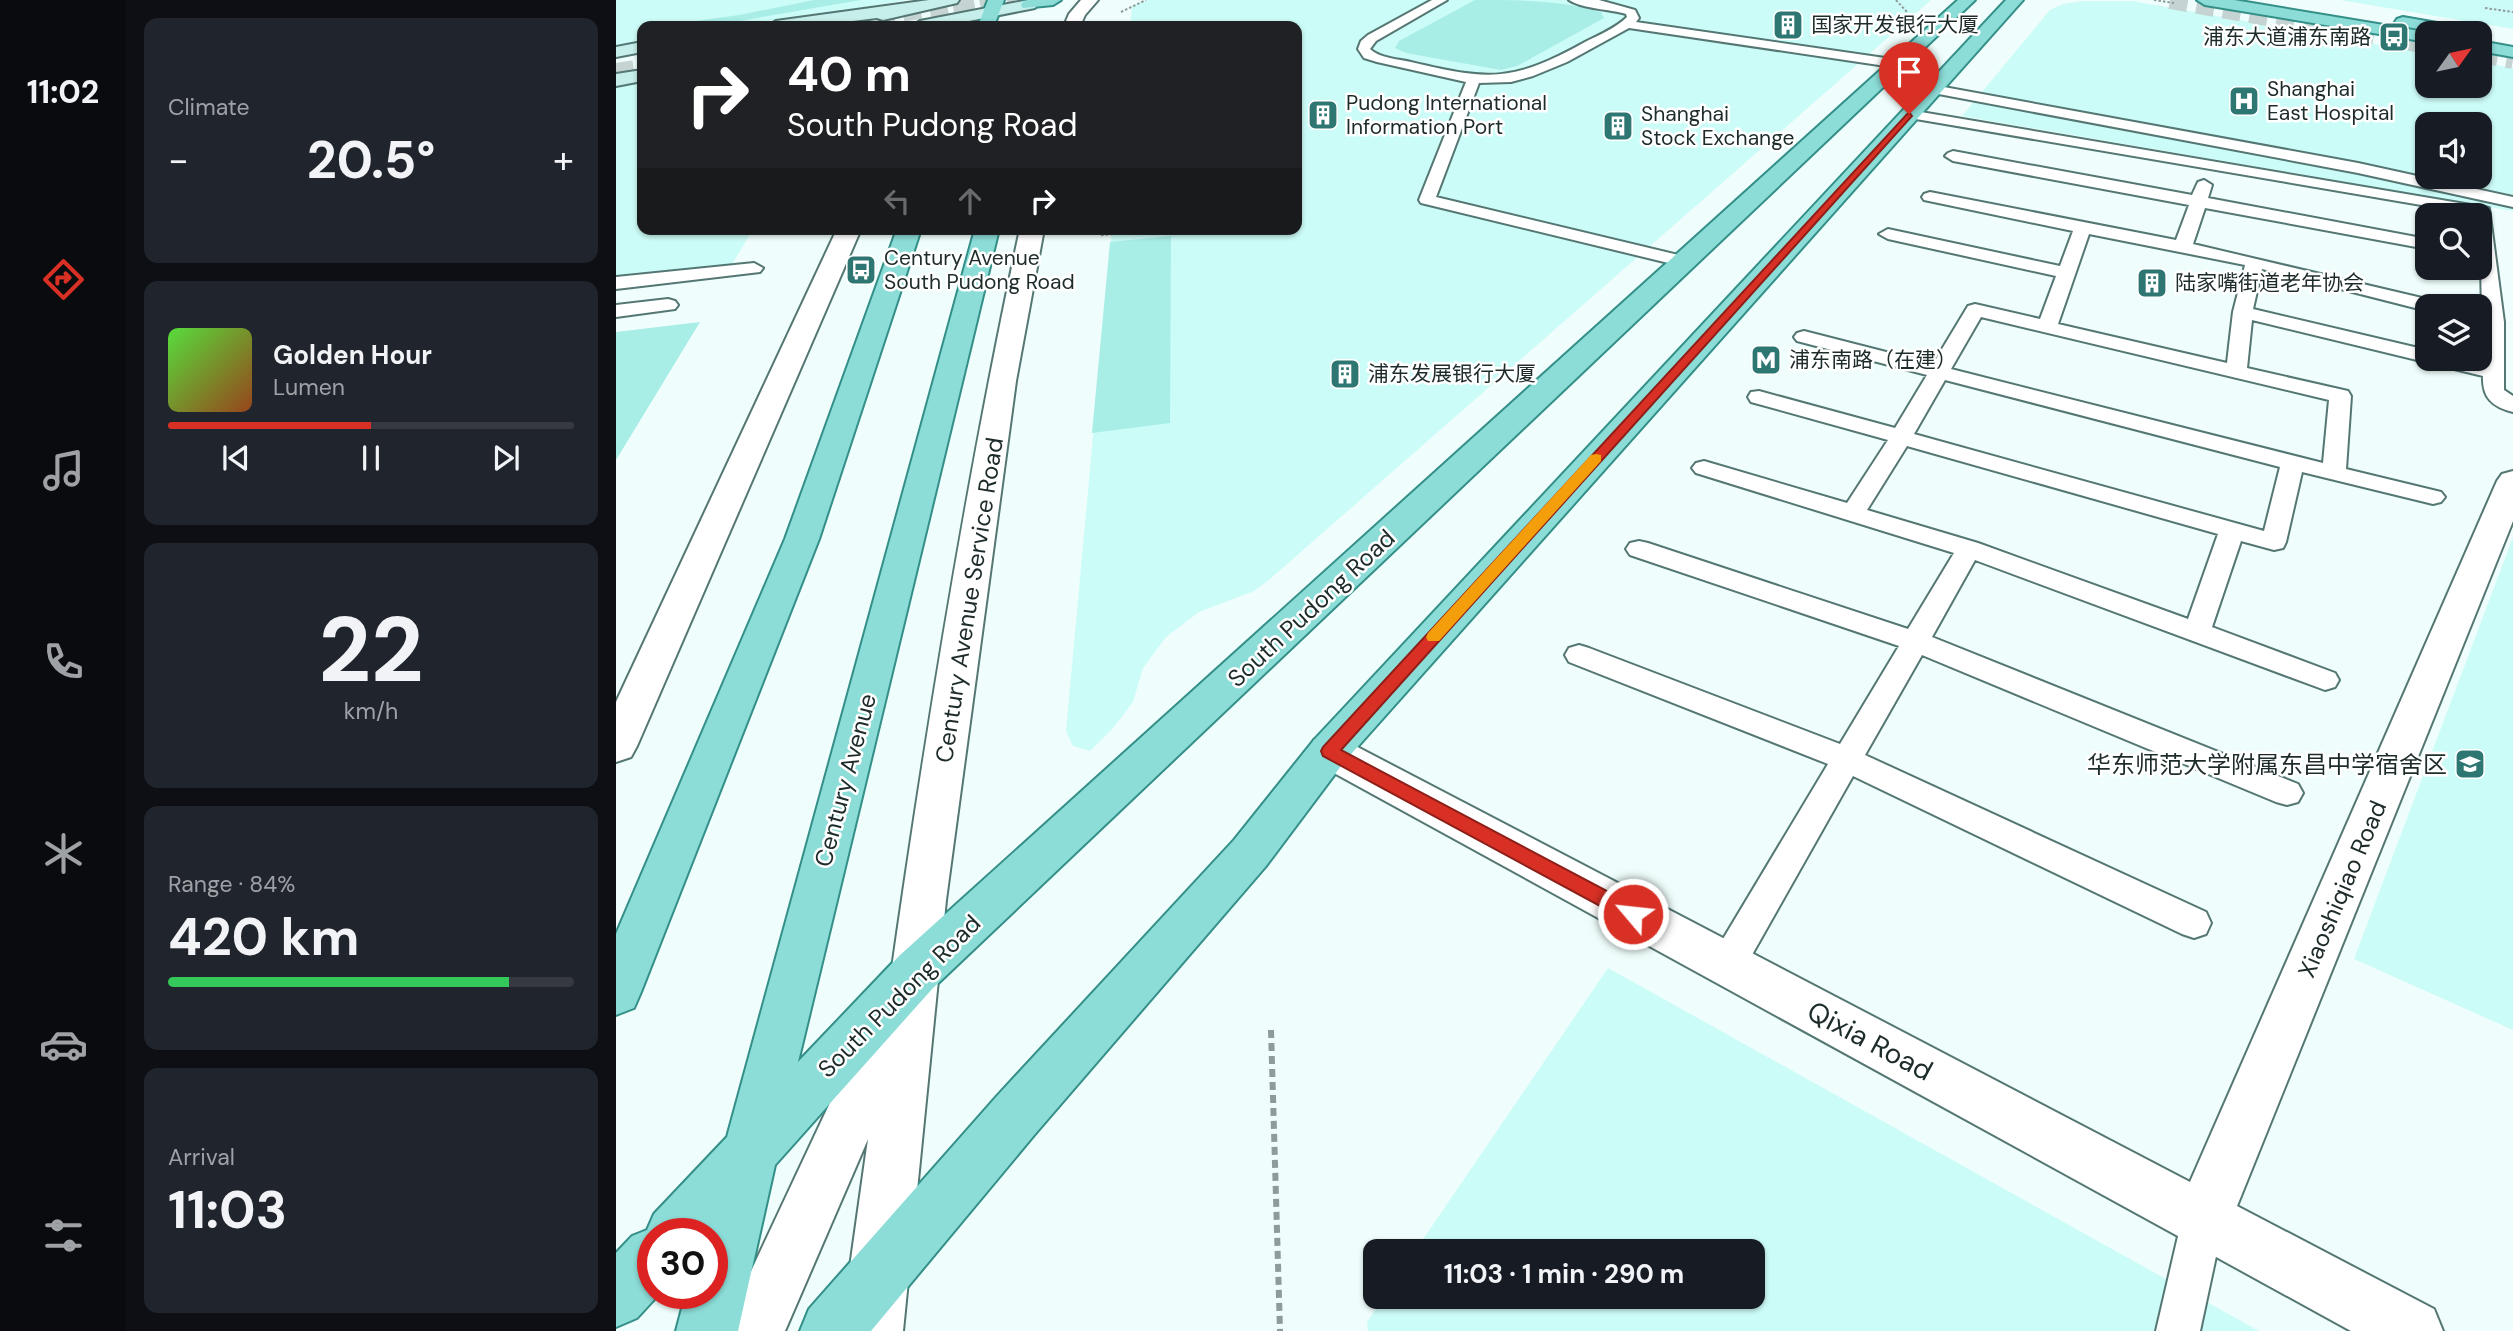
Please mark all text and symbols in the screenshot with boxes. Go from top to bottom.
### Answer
building icon: 国家开发银行大厦 [1771,8,1805,42]
place label: 国家开发银行大厦 [1811,11,1979,39]
bus stop icon: 浦东大道浦东南路 [2377,20,2411,54]
north arrow [2415,21,2492,98]
map controls [2415,21,2492,371]
place label: 浦东大道浦东南路 [2203,23,2371,51]
text: 40 m [787,42,911,106]
pin [1879,42,1939,114]
icon: right [672,49,763,140]
icon: arrive [1890,53,1928,91]
text: 11:02 [27,71,99,113]
place label: Shanghai East Hospital [2267,75,2394,127]
hospital icon: Shanghai East Hospital [2227,84,2261,118]
place label: Pudong International Information Port [1346,89,1547,141]
text: Climate [168,92,250,122]
building icon: Pudong International Information Port [1306,98,1340,132]
place label: Shanghai Stock Exchange [1641,100,1794,152]
text: South Pudong Road [787,104,1078,146]
building icon: Shanghai Stock Exchange [1601,109,1635,143]
button: sound [2415,112,2492,189]
text: 20.5° [307,126,435,194]
text: − [168,135,189,185]
text: + [553,135,574,185]
icon: left [878,182,916,220]
icon: ahead [951,182,989,220]
icon: right [1024,182,1062,220]
button: search [2415,203,2492,280]
place label: Century Avenue South Pudong Road [884,244,1075,296]
bus stop icon: Century Avenue South Pudong Road [844,253,878,287]
icon: directions [39,255,88,304]
building icon: 陆家嘴街道老年协会 [2135,266,2169,300]
place label: 陆家嘴街道老年协会 [2175,269,2364,297]
button: layers [2415,294,2492,371]
text: Golden Hour [273,338,432,372]
metro station icon: 浦东南路（在建） [1749,343,1783,377]
place label: 浦东南路（在建） [1789,346,1957,374]
building icon: 浦东发展银行大厦 [1328,357,1362,391]
place label: 浦东发展银行大厦 [1368,360,1536,388]
text: Lumen [273,372,345,402]
street label: Century Avenue Service Road [928,435,1010,765]
icon: previous [217,439,255,477]
icon: pause [352,439,390,477]
icon: next [487,439,525,477]
icon: music [39,446,88,495]
street label: South Pudong Road [1221,522,1401,694]
text: 22 [318,591,424,709]
icon: phone [39,637,88,686]
street label: Century Avenue [807,690,883,870]
text: km/h [344,696,398,726]
school or university icon: 华东师范大学附属东昌中学宿舍区 [2453,747,2487,781]
place label: 华东师范大学附属东昌中学宿舍区 [2087,749,2447,780]
street label: Xiaoshiqiao Road [2291,796,2393,982]
icon: climate [39,829,88,878]
text: Range · 84% [168,869,295,899]
position arrow [1596,877,1670,951]
text: 420 km [168,903,359,971]
street label: South Pudong Road [811,908,987,1084]
street label: Qixia Road [1801,993,1939,1089]
icon: car [39,1020,88,1069]
text: Arrival [168,1142,235,1172]
text: 11:03 [168,1176,287,1244]
icon: filters [39,1211,88,1260]
speed limit sign: 30 [637,1218,728,1309]
text: 11:03 · 1 min · 290 m [1444,1257,1684,1291]

